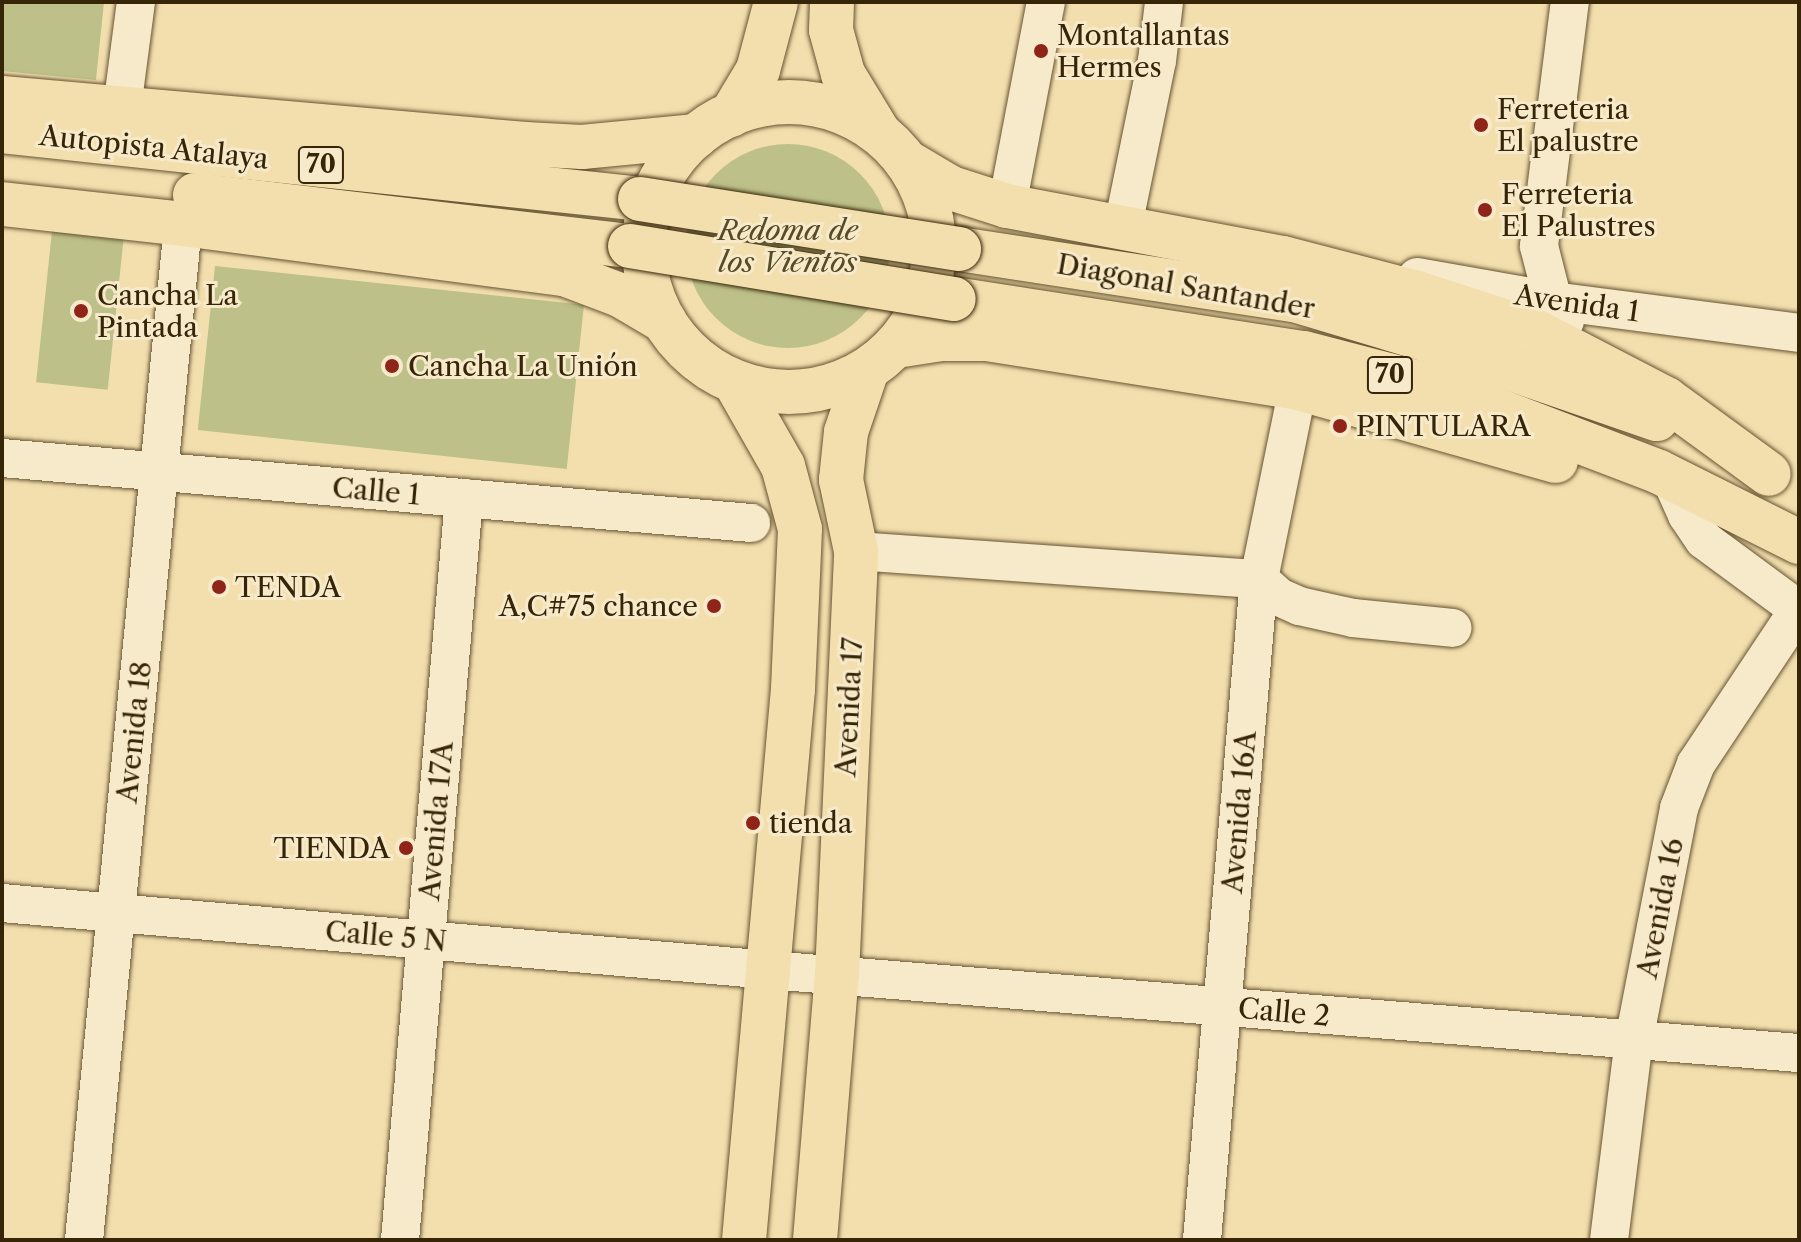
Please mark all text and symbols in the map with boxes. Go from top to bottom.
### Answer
place label: Montallantas Hermes [1057,18,1230,84]
marker: Montallantas Hermes [1032,42,1050,60]
place label: Ferreteria El palustre [1497,92,1639,158]
marker: Ferreteria El palustre [1472,116,1490,134]
street label: Autopista Atalaya [37,118,271,176]
road number: 70 [297,143,345,187]
place label: Ferreteria El Palustres [1501,177,1656,243]
marker: Ferreteria El Palustres [1476,201,1494,219]
park label: Redoma de los Vientos [718,213,858,279]
street label: Diagonal Santander [1054,247,1318,325]
place label: Cancha La Pintada [97,278,238,344]
street label: Avenida 1 [1512,278,1642,328]
marker: Cancha La Pintada [72,302,90,320]
place label: Cancha La Unión [408,349,639,383]
road number: 70 [1366,353,1414,397]
marker: Cancha La Unión [383,357,401,375]
place label: PINTULARA [1356,409,1531,443]
marker: PINTULARA [1331,417,1349,435]
street label: Calle 1 [331,470,421,512]
place label: TENDA [235,570,341,604]
marker: TENDA [210,578,228,596]
place label: A,C#75 chance [499,589,698,623]
marker: A,C#75 chance [705,597,723,615]
street label: Avenida 17 [829,636,869,778]
street label: Avenida 18 [110,659,158,805]
street label: Avenida 16A [1215,729,1263,895]
street label: Avenida 17A [412,740,460,902]
place label: tienda [769,806,852,840]
marker: tienda [744,814,762,832]
place label: TIENDA [274,831,390,865]
street label: Avenida 16 [1630,835,1690,981]
marker: TIENDA [397,839,415,857]
street label: Calle 5 N [324,914,448,958]
street label: Calle 2 [1237,991,1331,1033]

